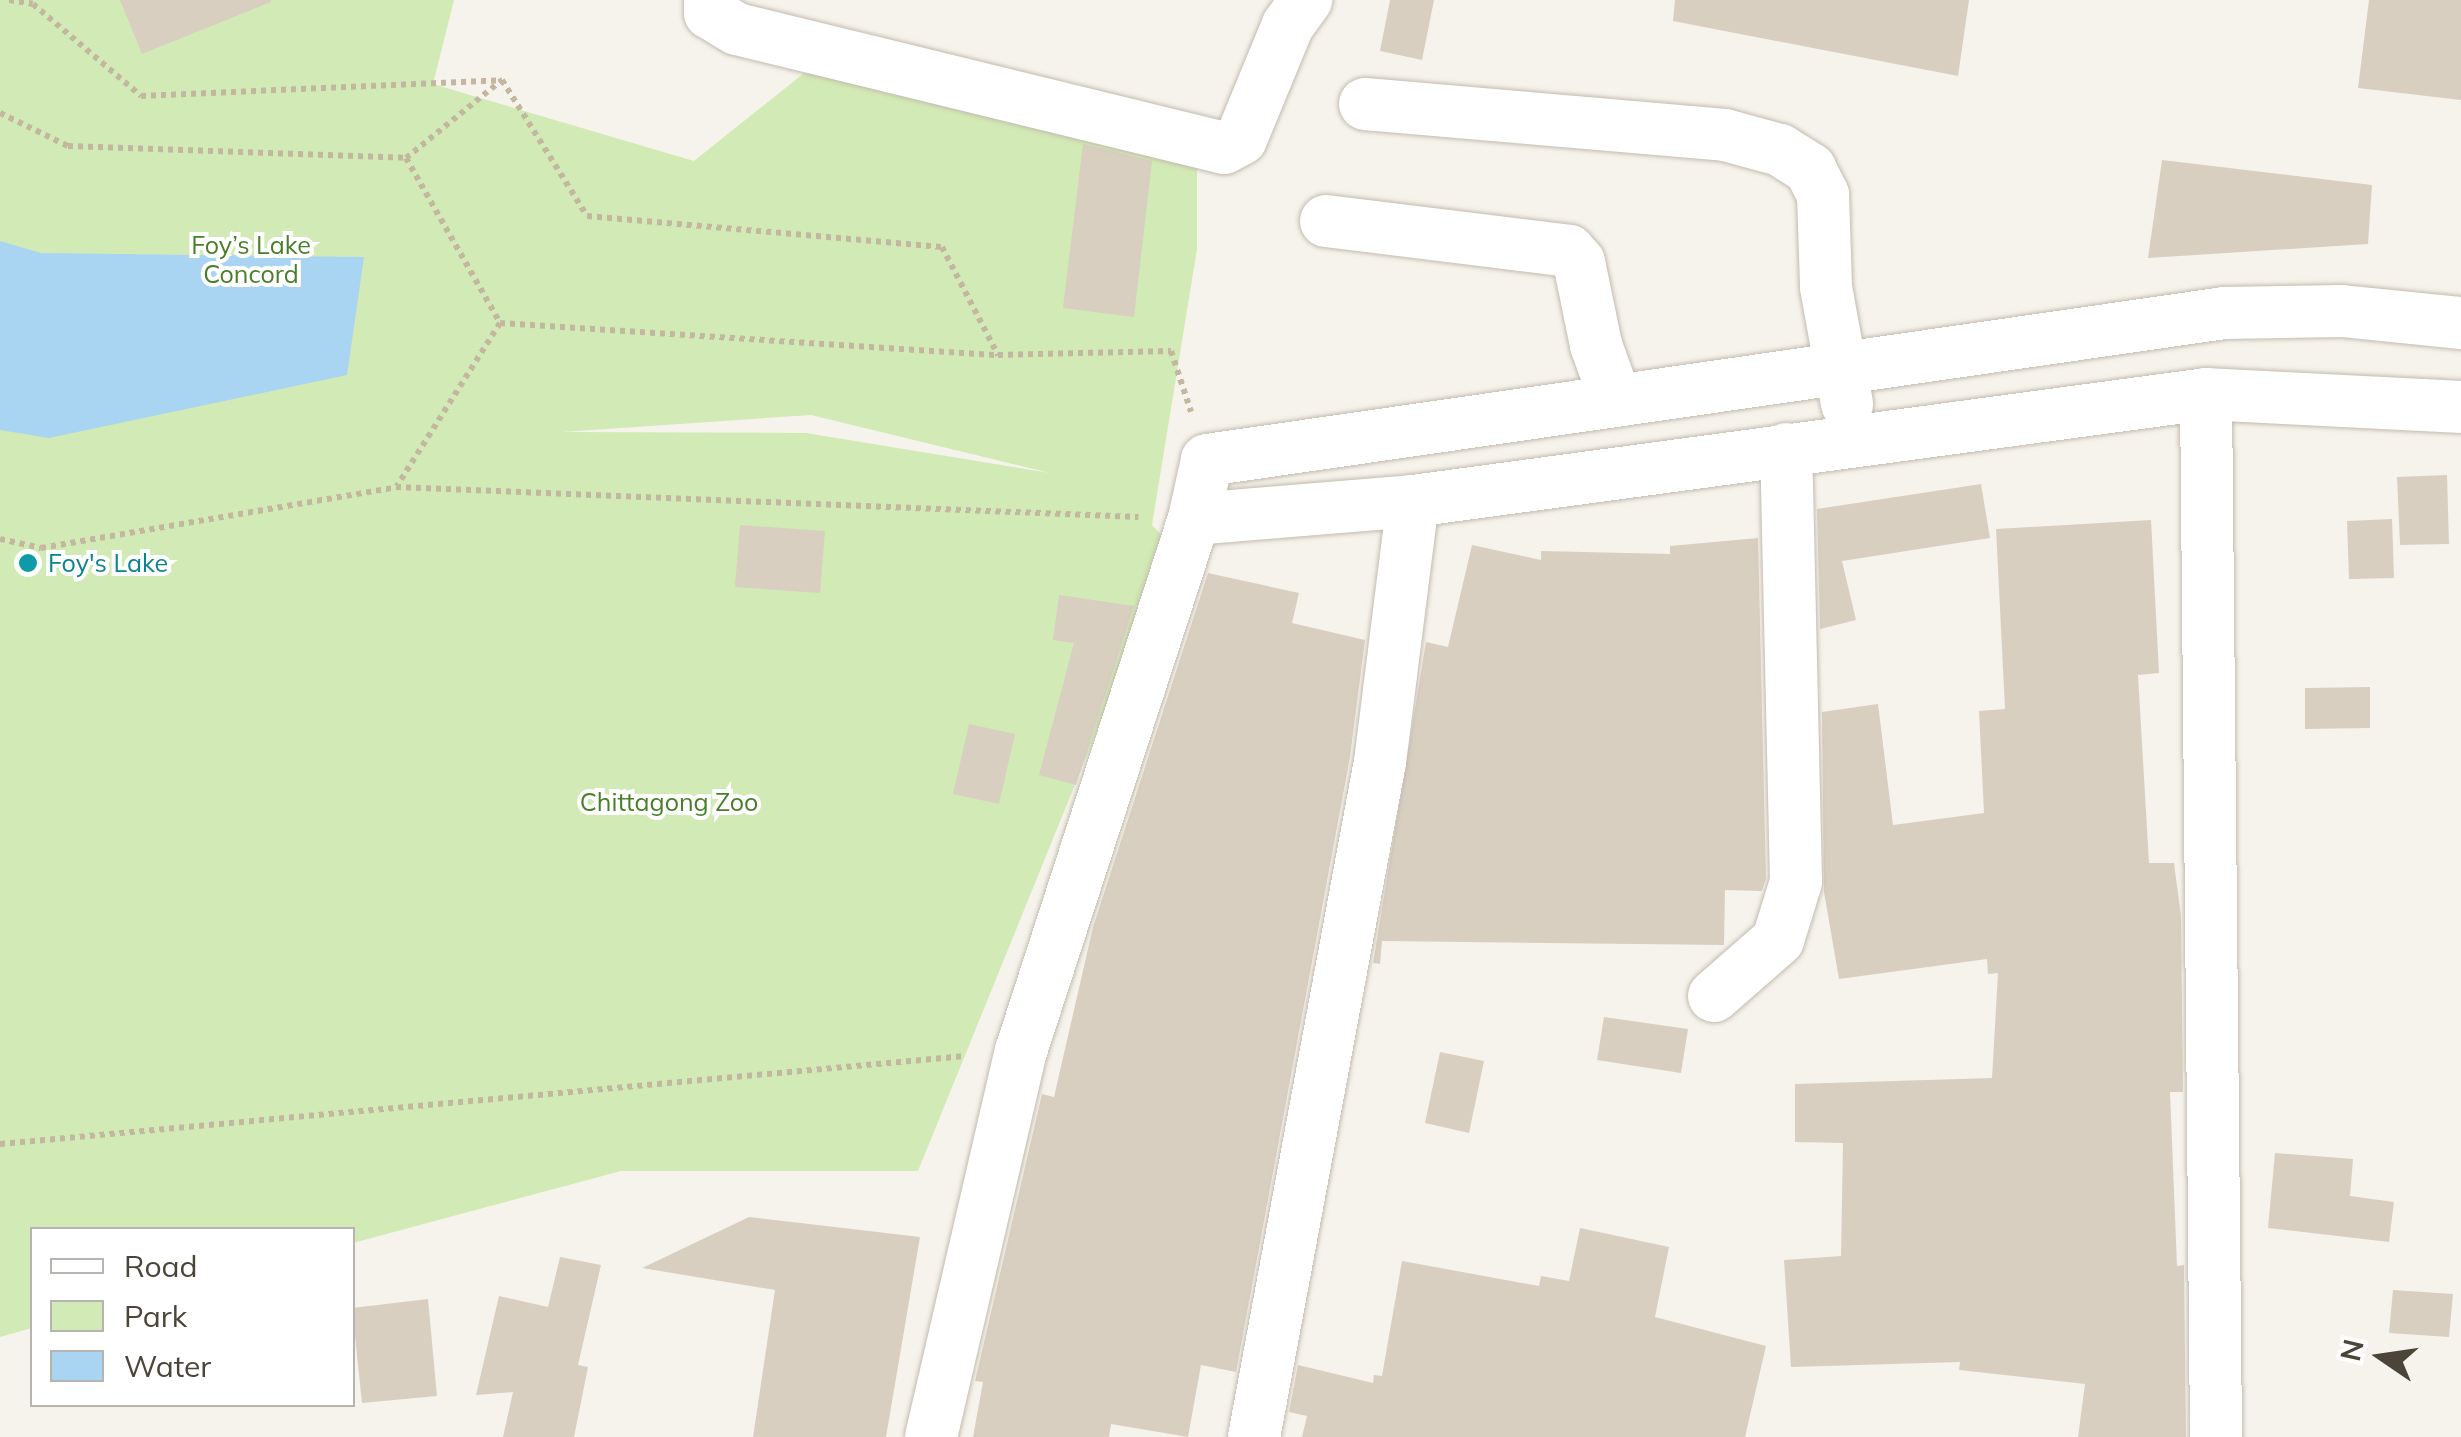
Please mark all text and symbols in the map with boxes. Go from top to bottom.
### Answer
park label: Foy’s Lake Concord [191,231,311,290]
place label: Foy's Lake [48,548,168,578]
marker: Foy's Lake [17,552,39,574]
park label: Chittagong Zoo [580,787,758,817]
legend [30,1227,355,1407]
text: Road [124,1247,198,1285]
text: Park [124,1297,187,1335]
north arrow [2331,1307,2431,1407]
text: N [2332,1336,2371,1364]
text: Water [124,1347,211,1385]

